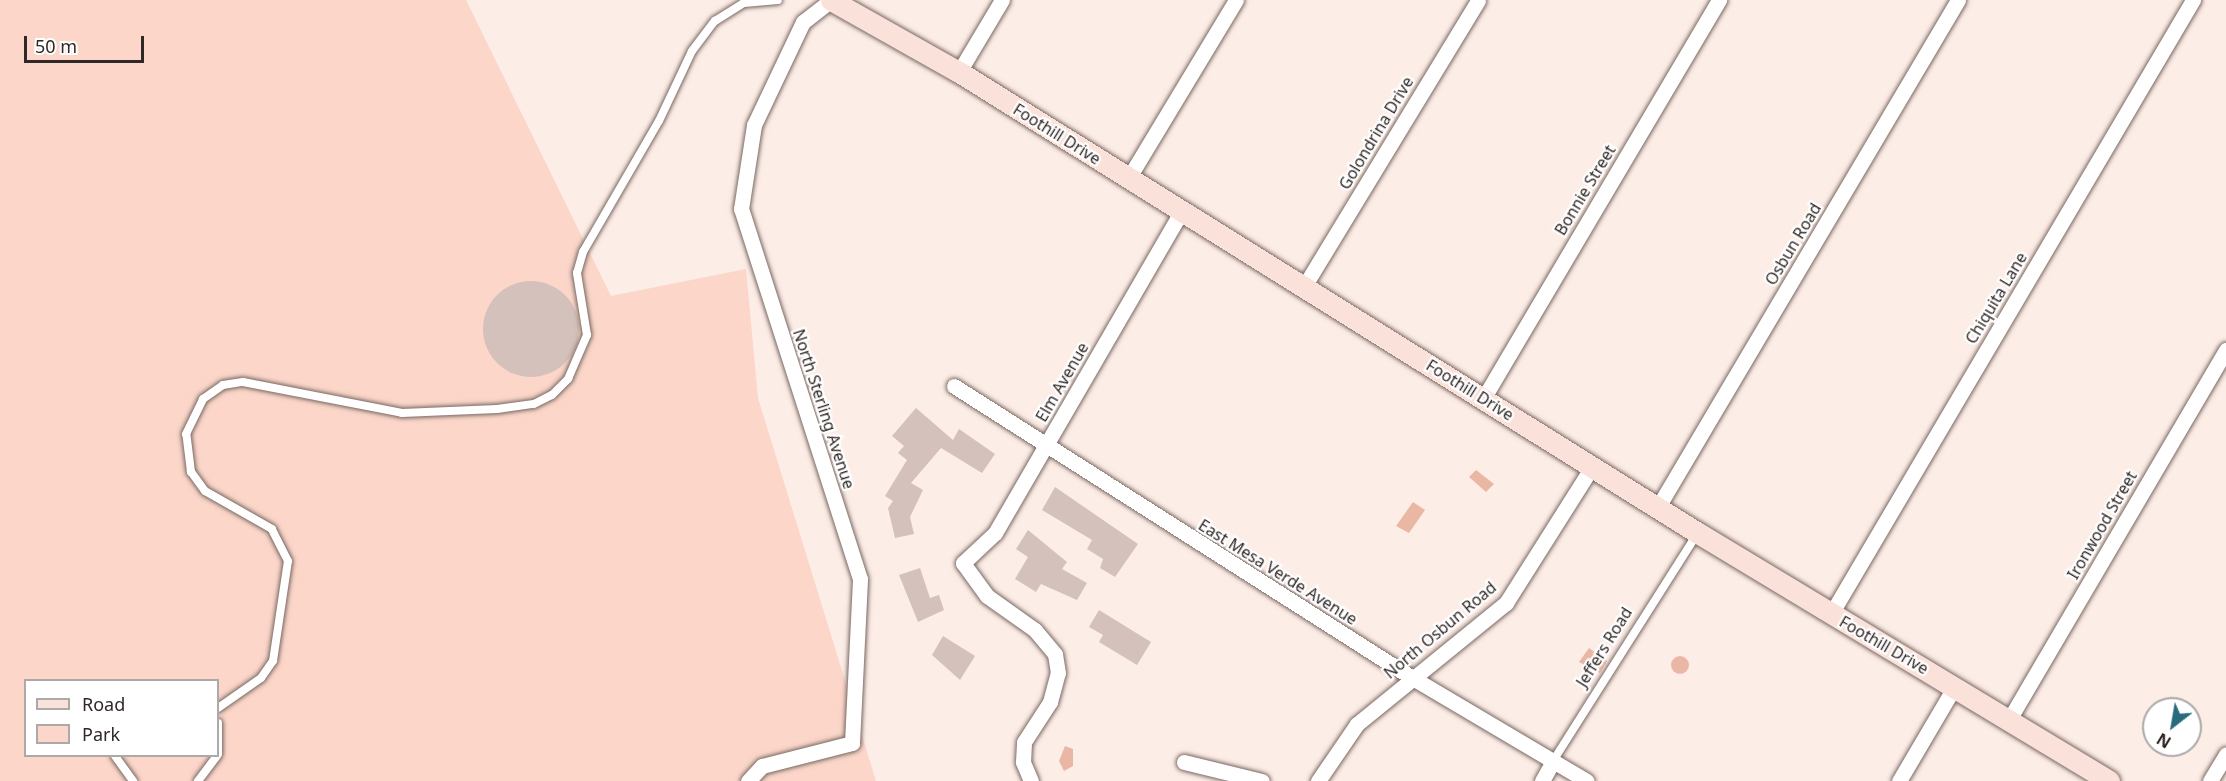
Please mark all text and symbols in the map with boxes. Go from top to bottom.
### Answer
scale bar [27,24,147,62]
text: 50 m [35,34,77,58]
street label: Golondrina Drive [1335,73,1417,193]
street label: Foothill Drive [1010,100,1104,168]
street label: Bonnie Street [1551,141,1619,239]
street label: Osbun Road [1761,199,1825,289]
street label: Chiquita Lane [1961,249,2031,347]
street label: North Sterling Avenue [789,327,859,491]
street label: Elm Avenue [1032,339,1092,425]
street label: Foothill Drive [1423,356,1517,424]
street label: Ironwood Street [2063,467,2141,583]
street label: East Mesa Verde Avenue [1195,515,1361,629]
street label: North Osbun Road [1380,577,1500,683]
street label: Jeffers Road [1572,604,1636,690]
street label: Foothill Drive [1836,612,1932,678]
legend [24,679,219,757]
text: Road [82,692,125,716]
north arrow [2142,697,2202,757]
text: Park [82,722,120,746]
text: N [2153,728,2175,753]

